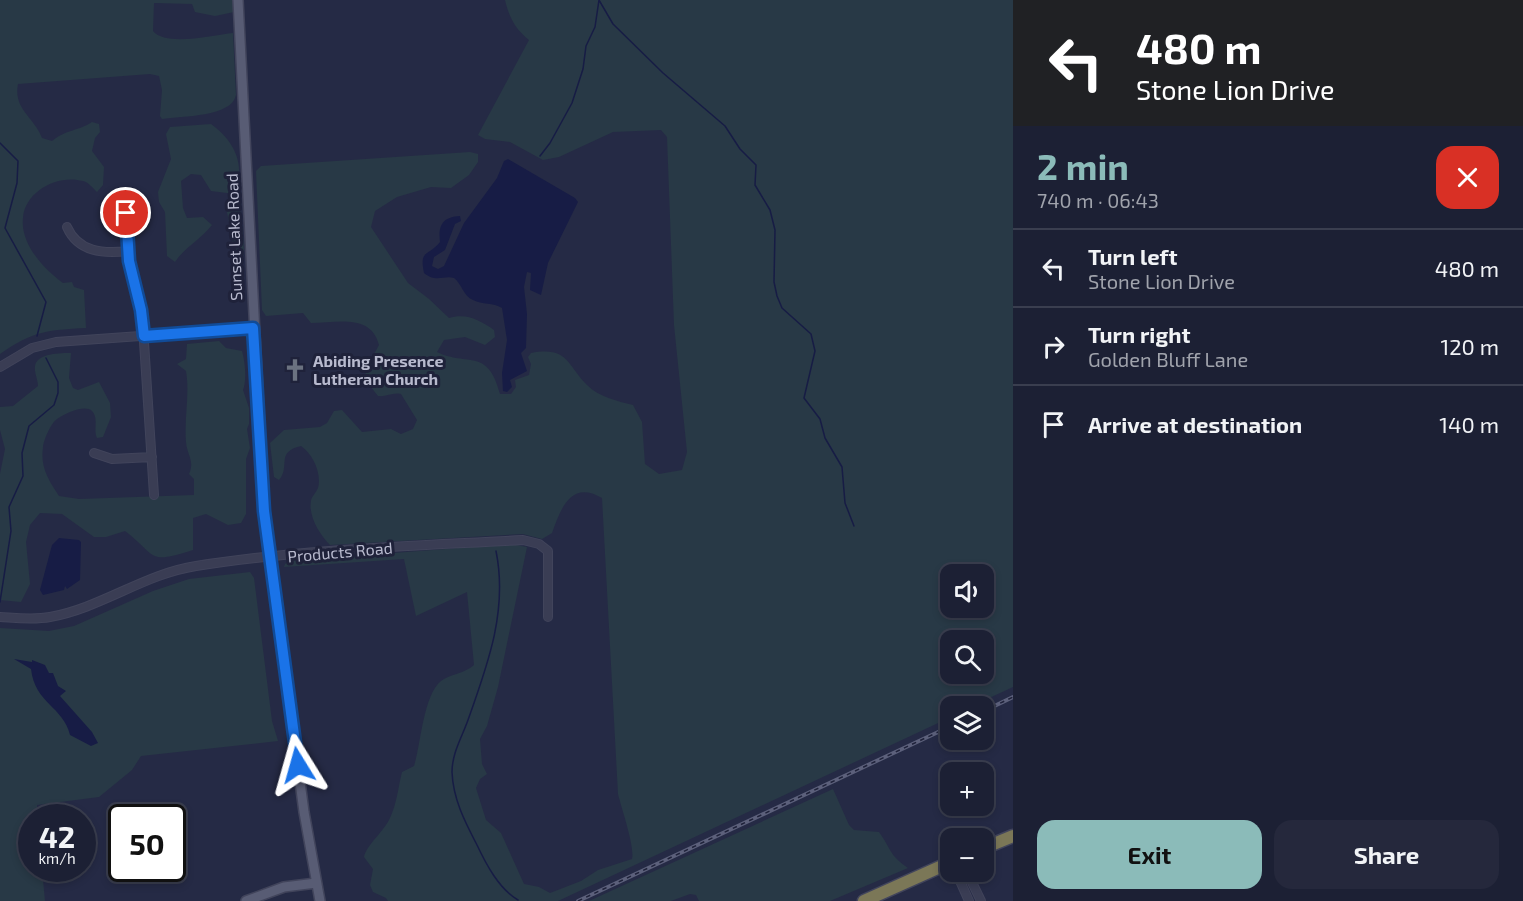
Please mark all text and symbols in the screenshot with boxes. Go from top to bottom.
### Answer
text: 480 m [1136,22,1262,72]
icon: left [1037,24,1115,102]
text: Stone Lion Drive [1136,73,1335,105]
text: 2 min [1037,144,1129,187]
button: close [1436,146,1499,209]
street label: Sunset Lake Road [222,173,245,301]
pin [100,187,151,238]
text: 740 m · 06:43 [1037,188,1159,212]
icon: arrive [109,196,142,229]
text: Turn left [1088,243,1177,269]
icon: left [1037,252,1070,285]
text: 480 m [1435,255,1499,281]
text: Stone Lion Drive [1088,269,1235,293]
text: Turn right [1088,321,1190,347]
icon: right [1037,330,1070,363]
text: 120 m [1440,333,1499,359]
text: Golden Bluff Lane [1088,347,1248,371]
place label: Abiding Presence Lutheran Church [313,351,444,388]
church icon: Abiding Presence Lutheran Church [282,357,308,383]
icon: arrive [1037,408,1070,441]
text: Arrive at destination [1088,411,1302,437]
text: 140 m [1439,411,1499,437]
street label: Products Road [287,537,393,566]
map controls [940,564,994,882]
button: sound [940,564,994,618]
button: search [940,630,994,684]
button: layers [940,696,994,750]
position arrow [266,733,330,797]
button: + [940,762,994,816]
speed limit sign: 50 [108,804,186,882]
text: 42 [39,818,75,854]
button: Exit [1037,820,1262,889]
button: Share [1274,820,1499,889]
button: − [940,828,994,882]
text: km/h [38,849,76,867]

